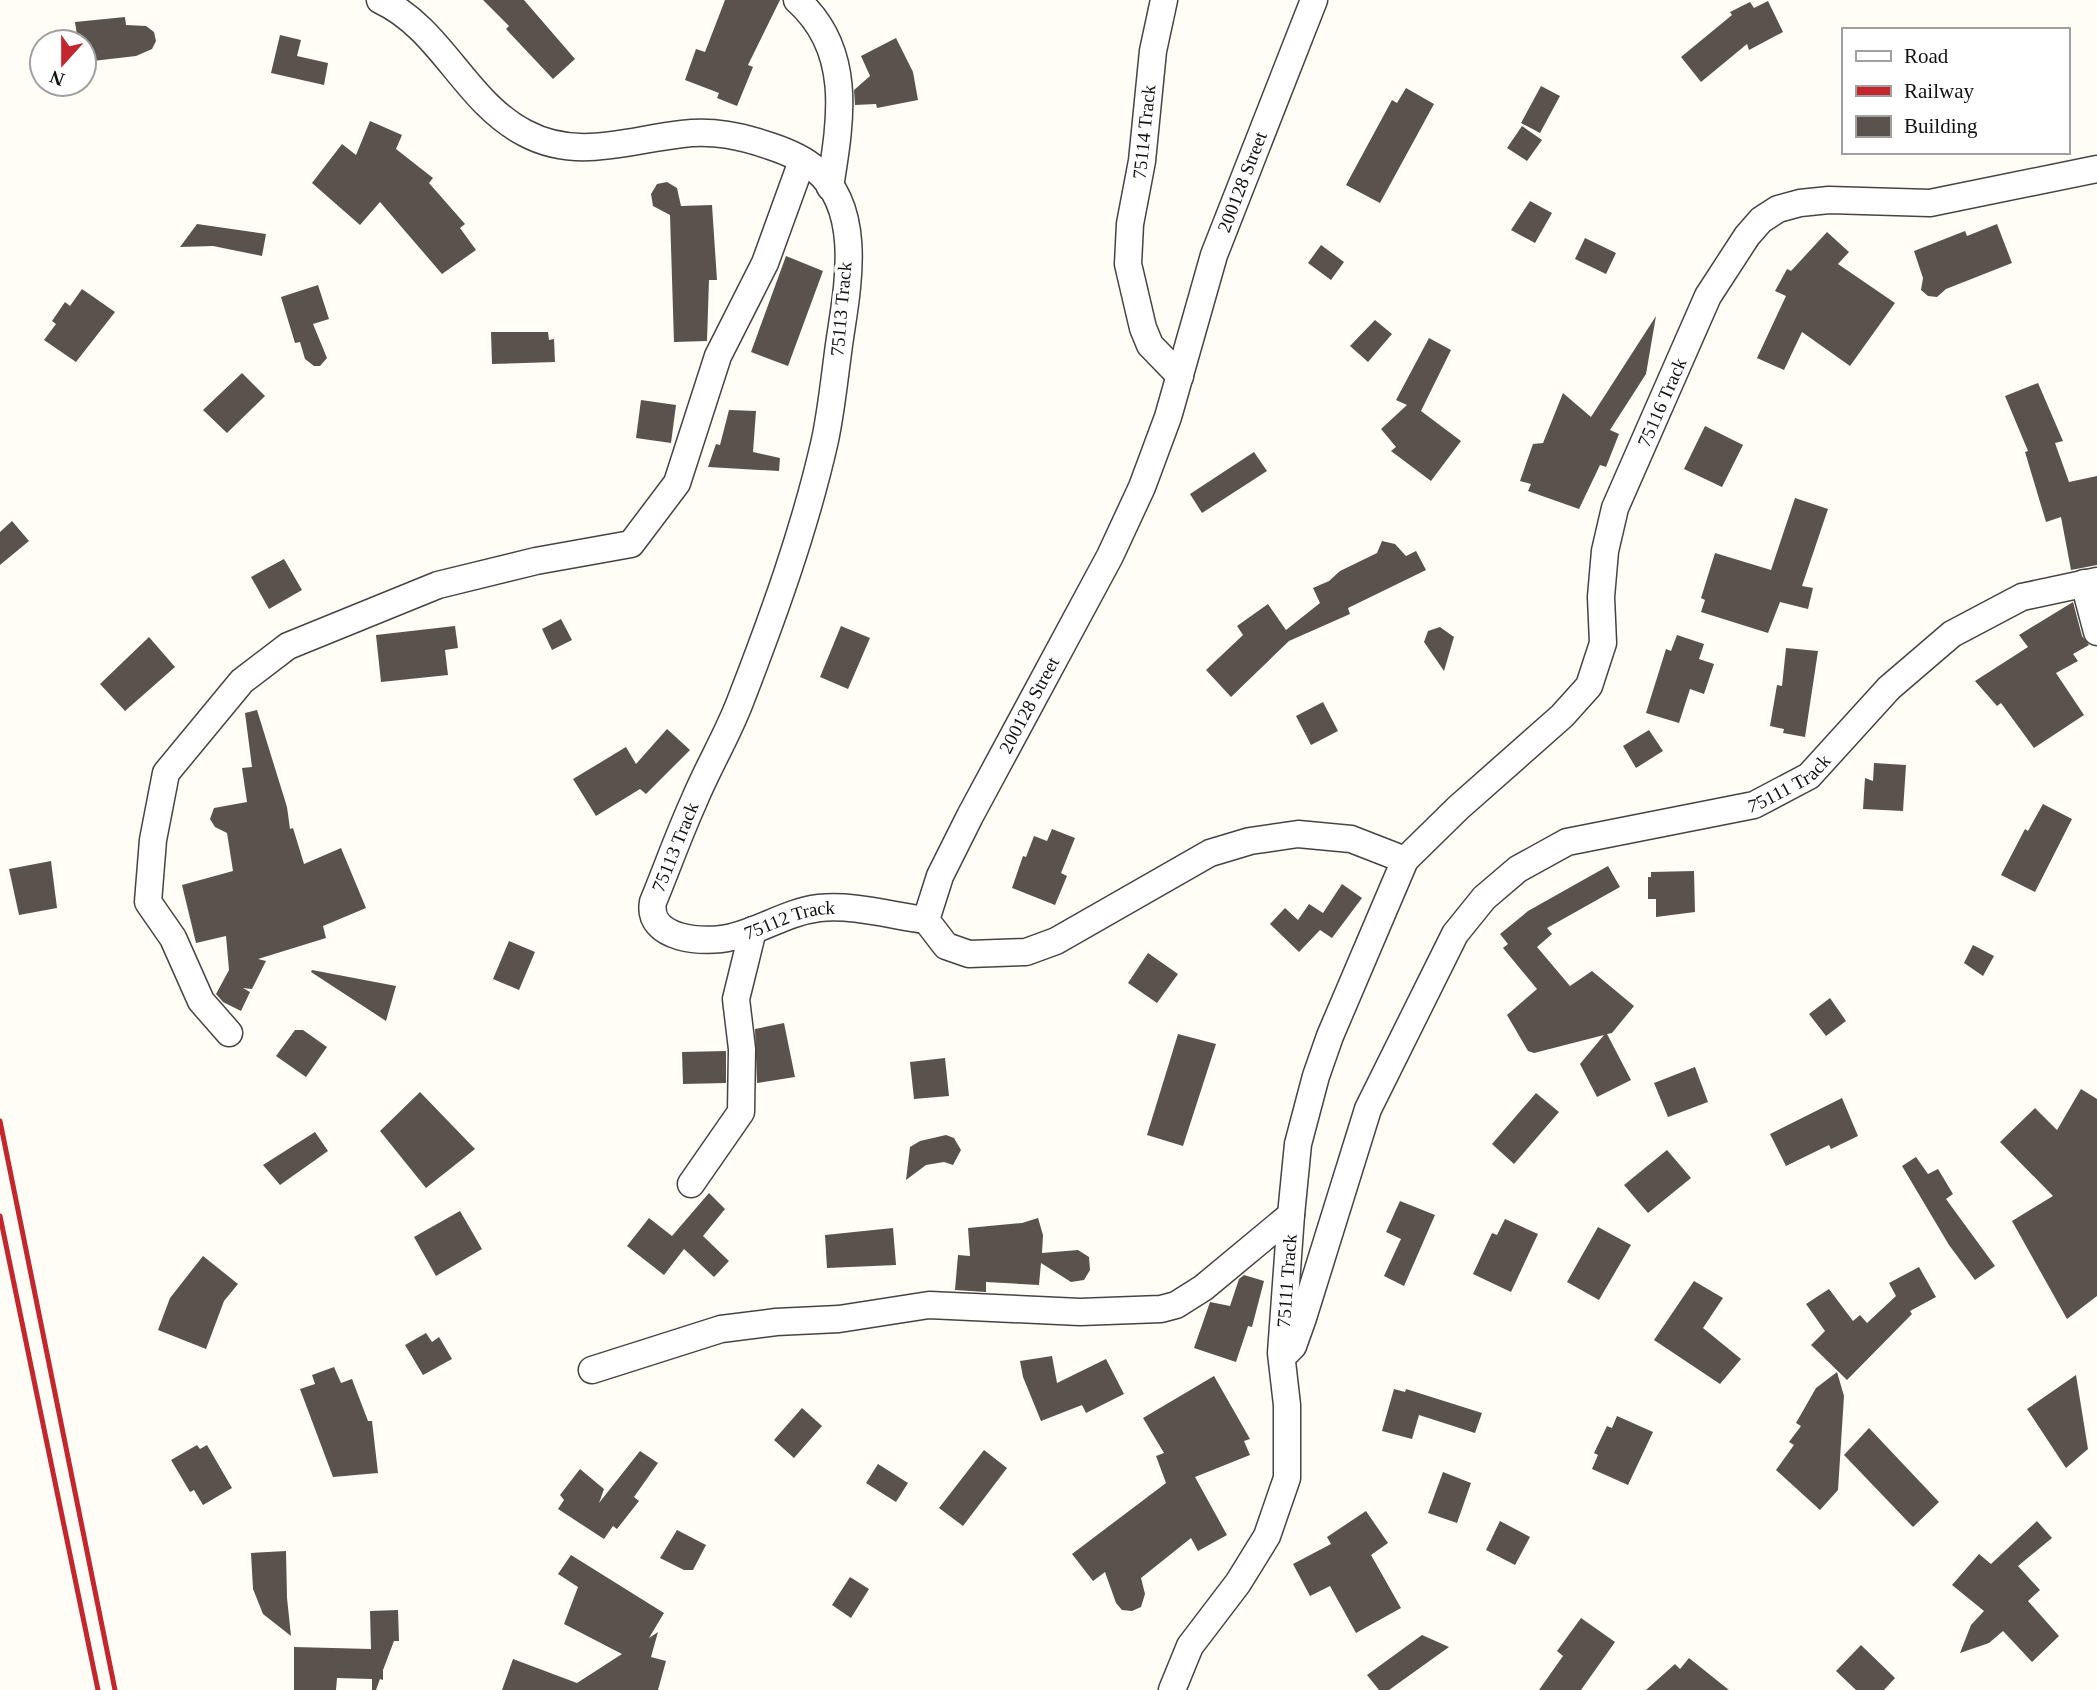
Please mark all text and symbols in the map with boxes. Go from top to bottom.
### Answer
north arrow [28,28,98,98]
legend [1842,28,2069,154]
text: Road [1904,44,1949,68]
text: N [47,66,67,91]
text: Railway [1904,79,1974,103]
street label: 75114 Track [1129,83,1159,180]
text: Building [1904,114,1978,138]
street label: 200128 Street [1213,128,1271,235]
street label: 75113 Track [826,260,856,357]
street label: 75116 Track [1633,354,1690,450]
street label: 200128 Street [995,653,1064,757]
street label: 75111 Track [1746,749,1835,816]
street label: 75113 Track [648,799,703,895]
street label: 75112 Track [741,897,836,943]
street label: 75111 Track [1272,1233,1300,1329]

